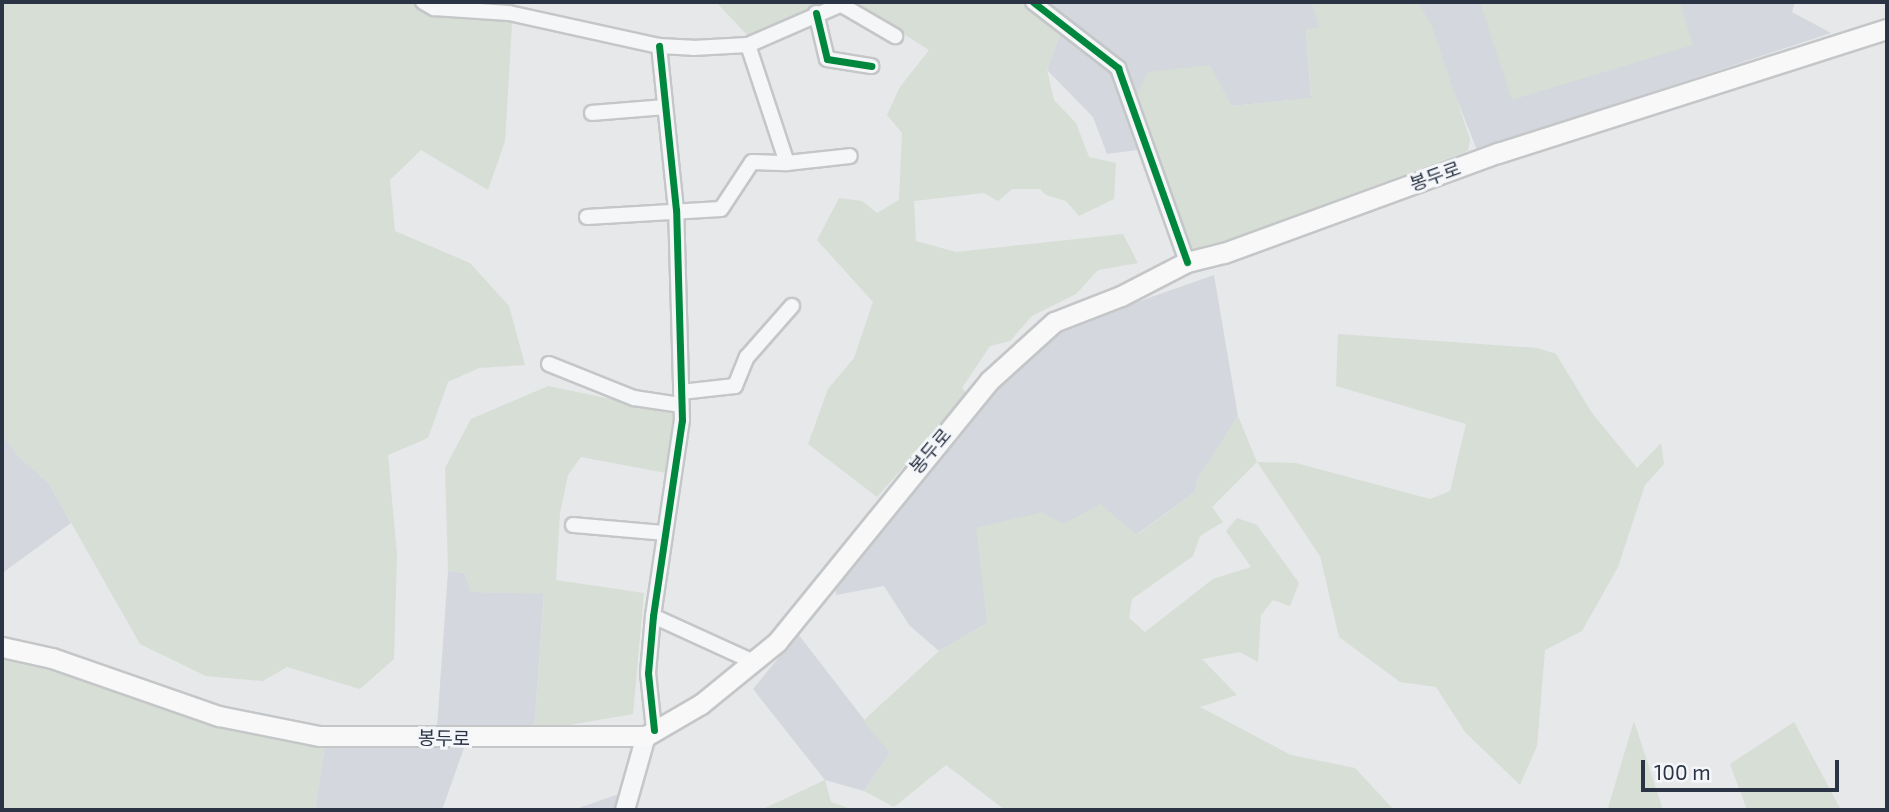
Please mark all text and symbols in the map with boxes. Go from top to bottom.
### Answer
street label: 봉두로 [1406,156,1464,196]
street label: 봉두로 [904,424,956,478]
street label: 봉두로 [418,726,470,750]
scale bar [1644,746,1842,790]
text: 100 m [1654,759,1711,784]

